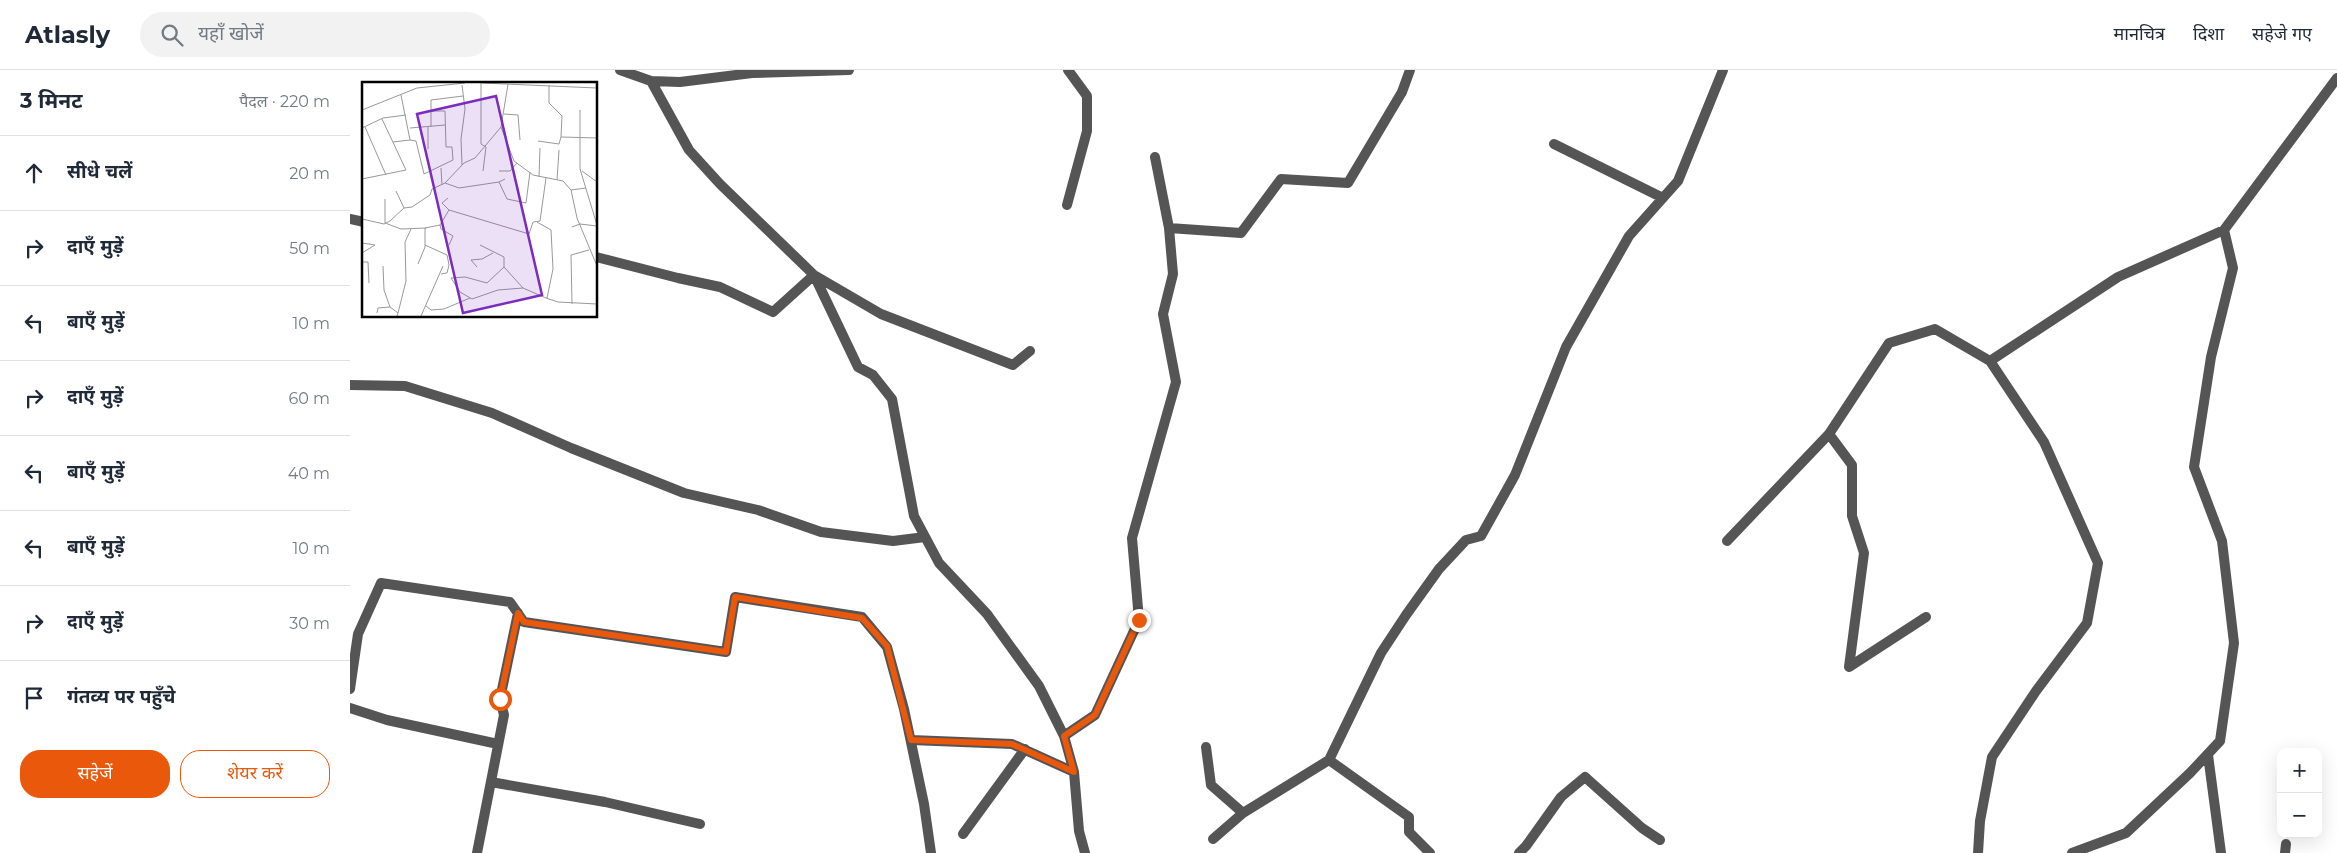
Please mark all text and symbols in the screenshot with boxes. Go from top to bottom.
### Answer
search box [140,12,490,57]
text: Atlasly [25,20,110,49]
icon: search [158,21,186,49]
text: यहाँ खोजें [198,22,264,45]
text: मानचित्र [2114,23,2165,45]
text: दिशा [2193,23,2224,45]
text: सहेजे गए [2252,23,2312,45]
inset map [362,82,598,318]
text: 3 मिनट [20,88,82,113]
text: पैदल · 220 m [239,92,330,111]
icon: ahead [20,159,48,187]
text: सीधे चलें [67,160,132,183]
text: 20 m [289,164,330,183]
icon: right [20,234,48,262]
text: दाएँ मुड़ें [67,235,123,258]
text: 50 m [289,239,330,258]
icon: left [20,309,48,337]
text: बाएँ मुड़ें [67,310,124,333]
text: 10 m [292,314,330,333]
icon: right [20,384,48,412]
text: दाएँ मुड़ें [67,385,123,408]
text: 60 m [288,389,330,408]
icon: left [20,459,48,487]
text: बाएँ मुड़ें [67,460,124,483]
text: 40 m [288,464,330,483]
icon: left [20,534,48,562]
text: बाएँ मुड़ें [67,535,124,558]
text: 10 m [292,539,330,558]
icon: right [20,609,48,637]
route end [1128,609,1151,632]
text: दाएँ मुड़ें [67,610,123,633]
text: 30 m [289,614,330,633]
icon: arrive [20,684,48,712]
text: गंतव्य पर पहुँचे [67,685,175,708]
route start [489,688,512,711]
map controls [2277,748,2322,838]
button: + [2277,748,2322,793]
button: सहेजें [20,750,170,798]
button: शेयर करें [180,750,330,798]
button: − [2277,793,2322,838]

